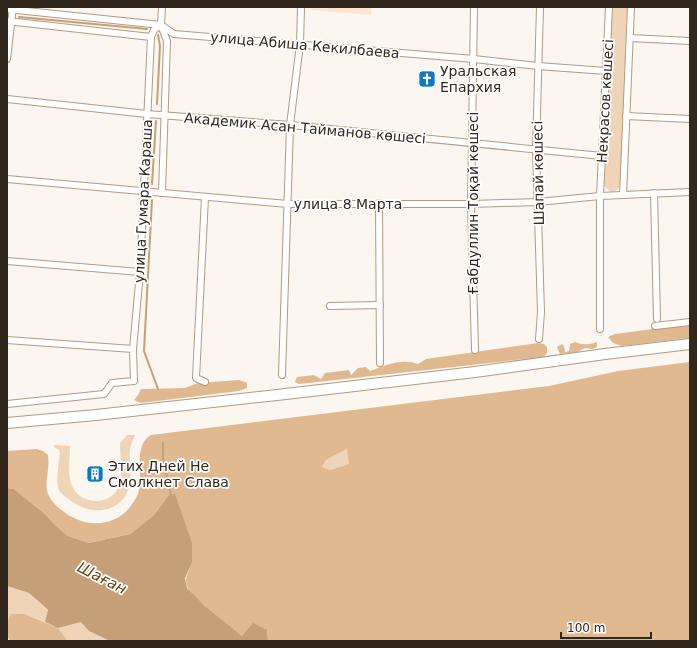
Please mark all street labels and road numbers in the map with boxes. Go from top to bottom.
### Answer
street label: улица Абиша Кекилбаева [210,29,400,61]
street label: Некрасов көшесі [594,39,616,163]
street label: Академик Асан Тайманов көшесі [183,109,427,147]
street label: Ғабдуллин Тоқай көшесі [465,112,481,294]
street label: улица Гумара Караша [131,119,155,283]
street label: Шапай көшесі [529,120,547,226]
street label: улица 8 Марта [294,196,402,212]

